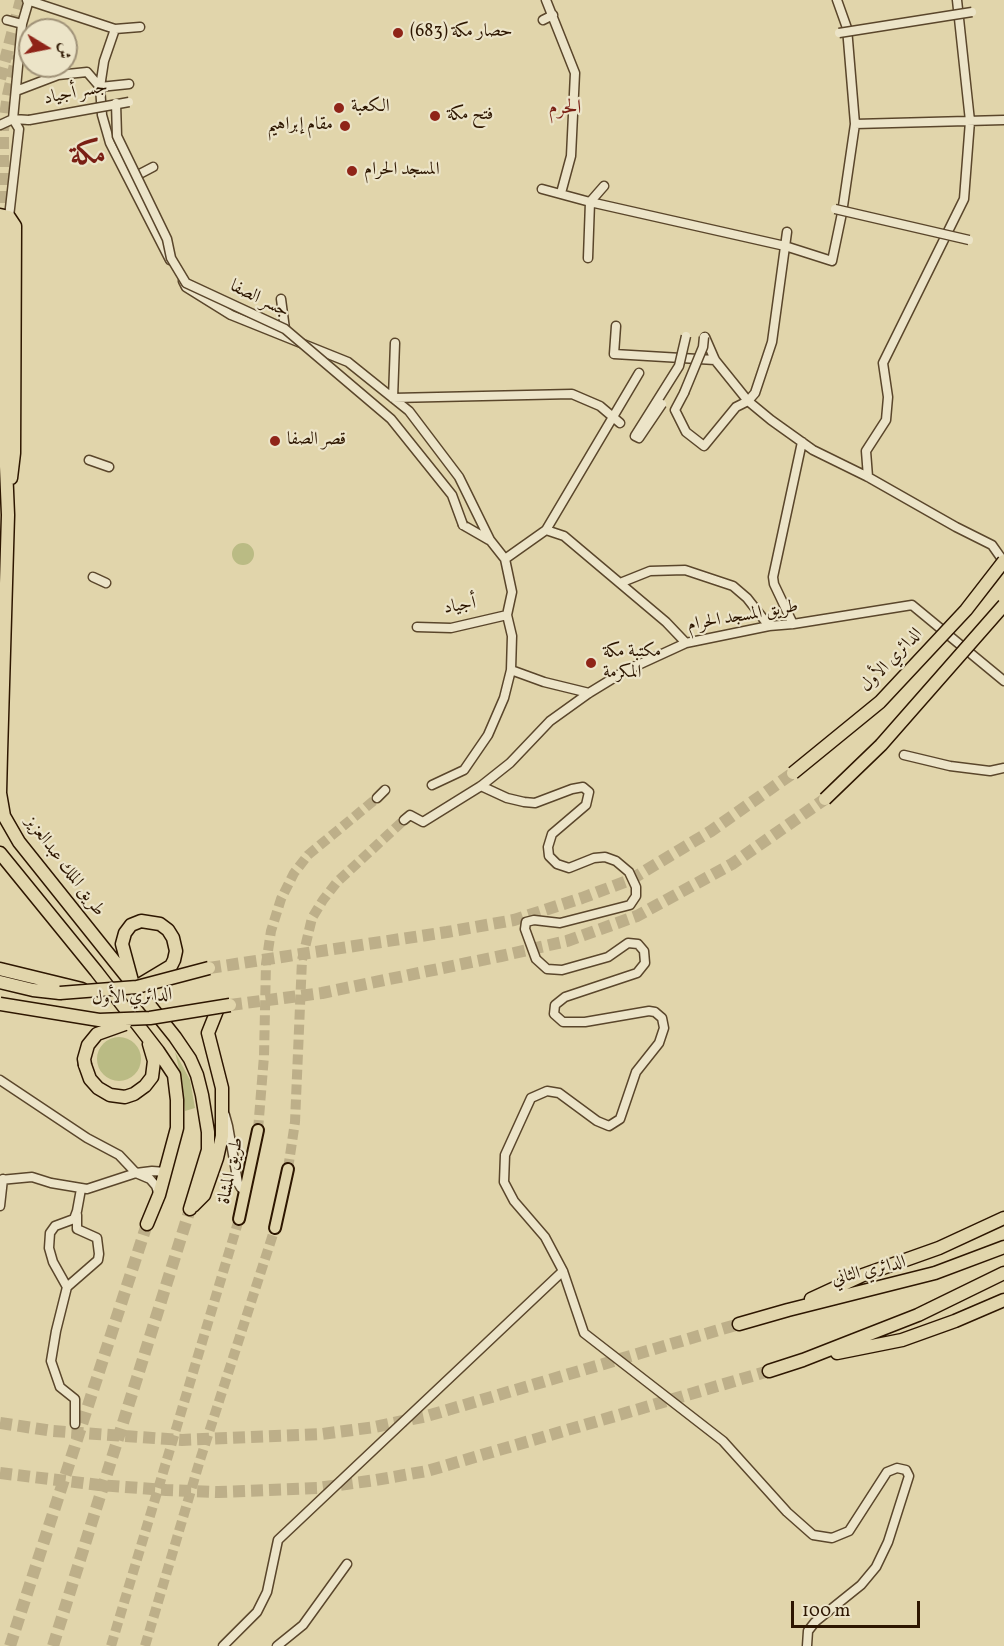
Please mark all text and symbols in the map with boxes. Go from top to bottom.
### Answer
north arrow [18,18,78,78]
place label: حصار مكة (683) [410,22,513,44]
marker: حصار مكة (683) [391,26,405,40]
text: ش [52,41,76,61]
street label: جسر أجياد [42,77,110,111]
place label: الكعبة [351,97,390,119]
district label: الحرم [549,97,581,121]
marker: الكعبة [332,101,346,115]
place label: فتح مكة [447,105,493,127]
marker: فتح مكة [428,109,442,123]
place label: مقام إبراهيم [267,115,333,137]
marker: مقام إبراهيم [338,119,352,133]
district label: مكة [70,139,106,175]
place label: المسجد الحرام [364,160,440,182]
marker: المسجد الحرام [345,164,359,178]
street label: جسر الصفا [226,276,292,324]
place label: قصر الصفا [287,430,346,452]
marker: قصر الصفا [268,434,282,448]
street label: أجياد [442,594,478,620]
street label: طريق المسجد الحرام [686,597,800,637]
street label: الدائري الأول [856,625,928,697]
place label: مكتبة مكة المكرمة [603,642,661,684]
marker: مكتبة مكة المكرمة [584,656,598,670]
street label: طريق الملك عبدالعزيز [19,813,109,921]
street label: الدائري الأول [91,985,173,1011]
street label: طريق المشاة [214,1136,250,1206]
street label: الدائري الثاني [830,1252,908,1292]
scale bar [794,1589,923,1627]
text: 100 m [802,1599,851,1624]

